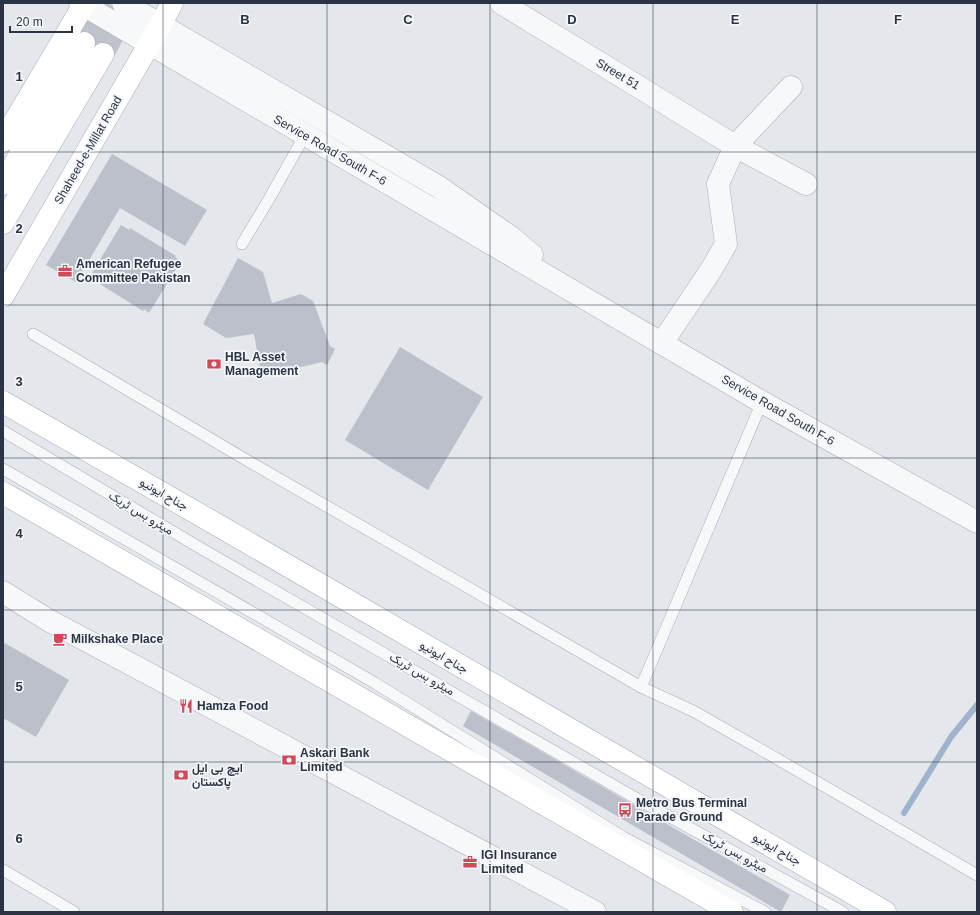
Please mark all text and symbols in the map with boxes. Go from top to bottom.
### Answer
scale bar [10,8,72,34]
text: B [240,12,250,27]
text: C [403,12,413,27]
text: D [567,12,577,27]
text: E [731,12,740,27]
text: F [894,12,902,27]
text: 20 m [16,15,43,29]
street label: Street 51 [594,55,643,93]
text: 1 [15,69,23,84]
street label: Shaheed-e-Millat Road [51,93,125,207]
street label: Service Road South F-6 [271,112,389,188]
text: 2 [15,221,23,236]
place label: American Refugee Committee Pakistan [76,257,191,285]
office icon: American Refugee Committee Pakistan [57,263,73,279]
place label: HBL Asset Management [225,350,298,378]
bank icon: HBL Asset Management [206,356,222,372]
street label: Service Road South F-6 [719,372,837,448]
text: 3 [15,374,23,389]
street label: جناح ایونیو [137,475,190,515]
street label: میٹرو بس ٹریک [106,488,176,539]
text: 4 [15,526,23,541]
cafe icon: Milkshake Place [52,631,68,647]
place label: Milkshake Place [71,632,163,646]
street label: جناح ایونیو [417,638,470,678]
street label: میٹرو بس ٹریک [386,650,457,699]
text: 5 [15,679,23,694]
restaurant icon: Hamza Food [178,698,194,714]
place label: Hamza Food [197,699,268,713]
place label: Askari Bank Limited [300,746,370,774]
bank icon: Askari Bank Limited [281,752,297,768]
place label: ایچ بی ایل پاکستان [192,761,243,790]
bank icon: ایچ بی ایل پاکستان [173,767,189,783]
place label: Metro Bus Terminal Parade Ground [636,796,747,824]
bus stop icon: Metro Bus Terminal Parade Ground [617,802,633,818]
street label: میٹرو بس ٹریک [699,828,770,877]
street label: جناح ایونیو [750,830,803,870]
text: 6 [15,831,23,846]
place label: IGI Insurance Limited [481,848,557,876]
office icon: IGI Insurance Limited [462,854,478,870]

